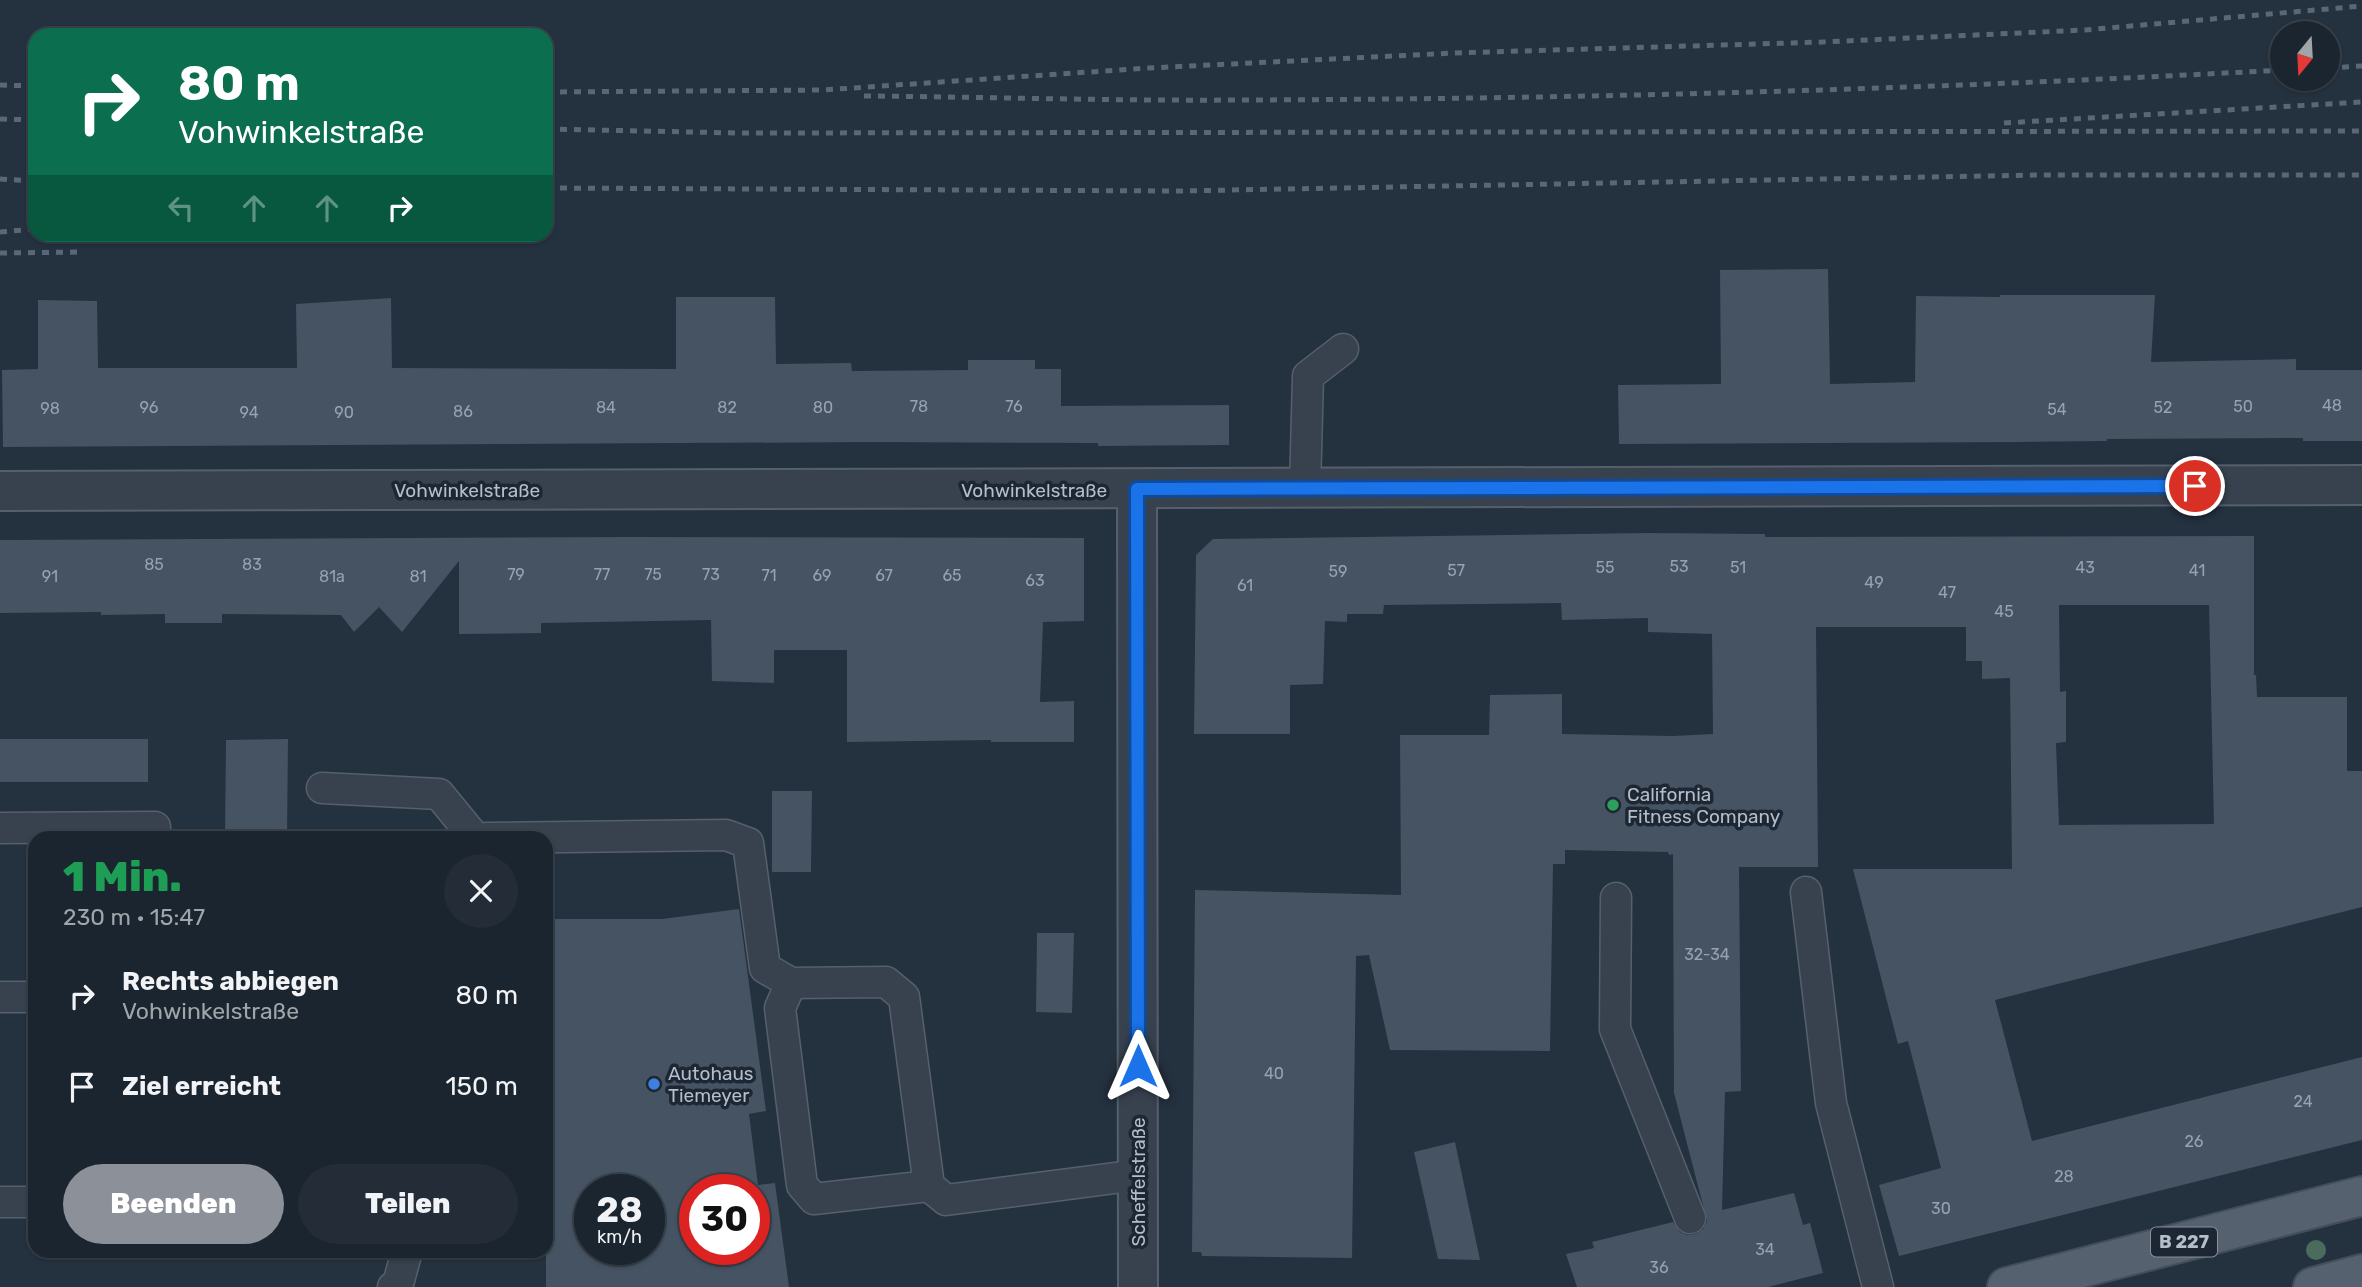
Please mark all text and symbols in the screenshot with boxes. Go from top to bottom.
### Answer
north arrow [2270,21,2340,91]
map controls [2270,21,2340,91]
text: 80 m [178,54,300,112]
icon: right [63,56,154,147]
text: Vohwinkelstraße [178,113,424,151]
icon: left [162,189,200,227]
icon: ahead [235,189,273,227]
icon: ahead [308,189,346,227]
icon: right [381,189,419,227]
house number: 48 [2322,396,2342,415]
house number: 78 [910,397,928,416]
house number: 76 [1005,397,1023,416]
house number: 50 [2233,397,2253,416]
house number: 96 [140,398,159,417]
house number: 84 [596,398,616,417]
house number: 82 [717,398,737,417]
house number: 80 [813,398,833,417]
house number: 52 [2154,398,2172,417]
house number: 98 [40,399,60,418]
house number: 54 [2047,400,2067,419]
house number: 86 [453,402,473,421]
house number: 94 [239,403,259,422]
house number: 90 [334,403,354,422]
pin [2165,456,2225,516]
icon: arrive [2176,467,2214,505]
street label: Vohwinkelstraße [394,479,540,502]
street label: Vohwinkelstraße [961,479,1107,502]
house number: 85 [144,555,164,574]
house number: 83 [242,555,262,574]
house number: 53 [1669,557,1689,576]
house number: 55 [1595,558,1615,577]
house number: 51 [1730,558,1746,577]
house number: 43 [2075,558,2095,577]
house number: 57 [1447,561,1465,580]
house number: 41 [2189,561,2205,580]
house number: 59 [1329,562,1348,581]
house number: 79 [507,565,525,584]
house number: 77 [594,565,610,584]
house number: 75 [644,565,662,584]
house number: 73 [702,565,720,584]
house number: 71 [761,566,777,585]
house number: 69 [812,566,832,585]
house number: 67 [875,566,893,585]
house number: 65 [942,566,962,585]
house number: 91 [42,567,58,586]
house number: 81a [319,567,345,586]
house number: 81 [409,567,427,586]
house number: 63 [1025,571,1045,590]
house number: 49 [1864,573,1884,592]
house number: 61 [1237,576,1253,595]
house number: 47 [1938,583,1956,602]
house number: 45 [1994,602,2014,621]
place label: California Fitness Company [1627,783,1780,828]
marker: California Fitness Company [1605,797,1621,813]
text: 1 Min. [63,852,182,902]
button: close [444,854,518,928]
text: 230 m · 15:47 [63,903,205,931]
house number: 32-34 [1684,945,1730,964]
text: Rechts abbiegen [122,966,339,997]
icon: right [63,977,101,1015]
text: 80 m [455,980,518,1011]
text: Vohwinkelstraße [122,997,299,1025]
position arrow [1101,1029,1175,1103]
place label: Autohaus Tiemeyer [668,1062,754,1107]
house number: 40 [1264,1064,1284,1083]
icon: arrive [63,1068,101,1106]
text: Ziel erreicht [122,1071,281,1102]
text: 150 m [445,1071,518,1102]
marker: Autohaus Tiemeyer [646,1076,662,1092]
house number: 24 [2293,1092,2313,1111]
street label: Scheffelstraße [1127,1117,1150,1247]
house number: 26 [2184,1132,2204,1151]
button: Beenden [63,1164,284,1244]
button: Teilen [298,1164,518,1244]
house number: 28 [2054,1167,2074,1186]
speed limit sign: 30 [679,1174,770,1265]
text: 28 [596,1189,643,1231]
house number: 30 [1931,1199,1951,1218]
text: km/h [597,1226,642,1248]
road number: B 227 [2151,1227,2217,1256]
house number: 34 [1755,1240,1775,1259]
house number: 36 [1649,1258,1669,1277]

